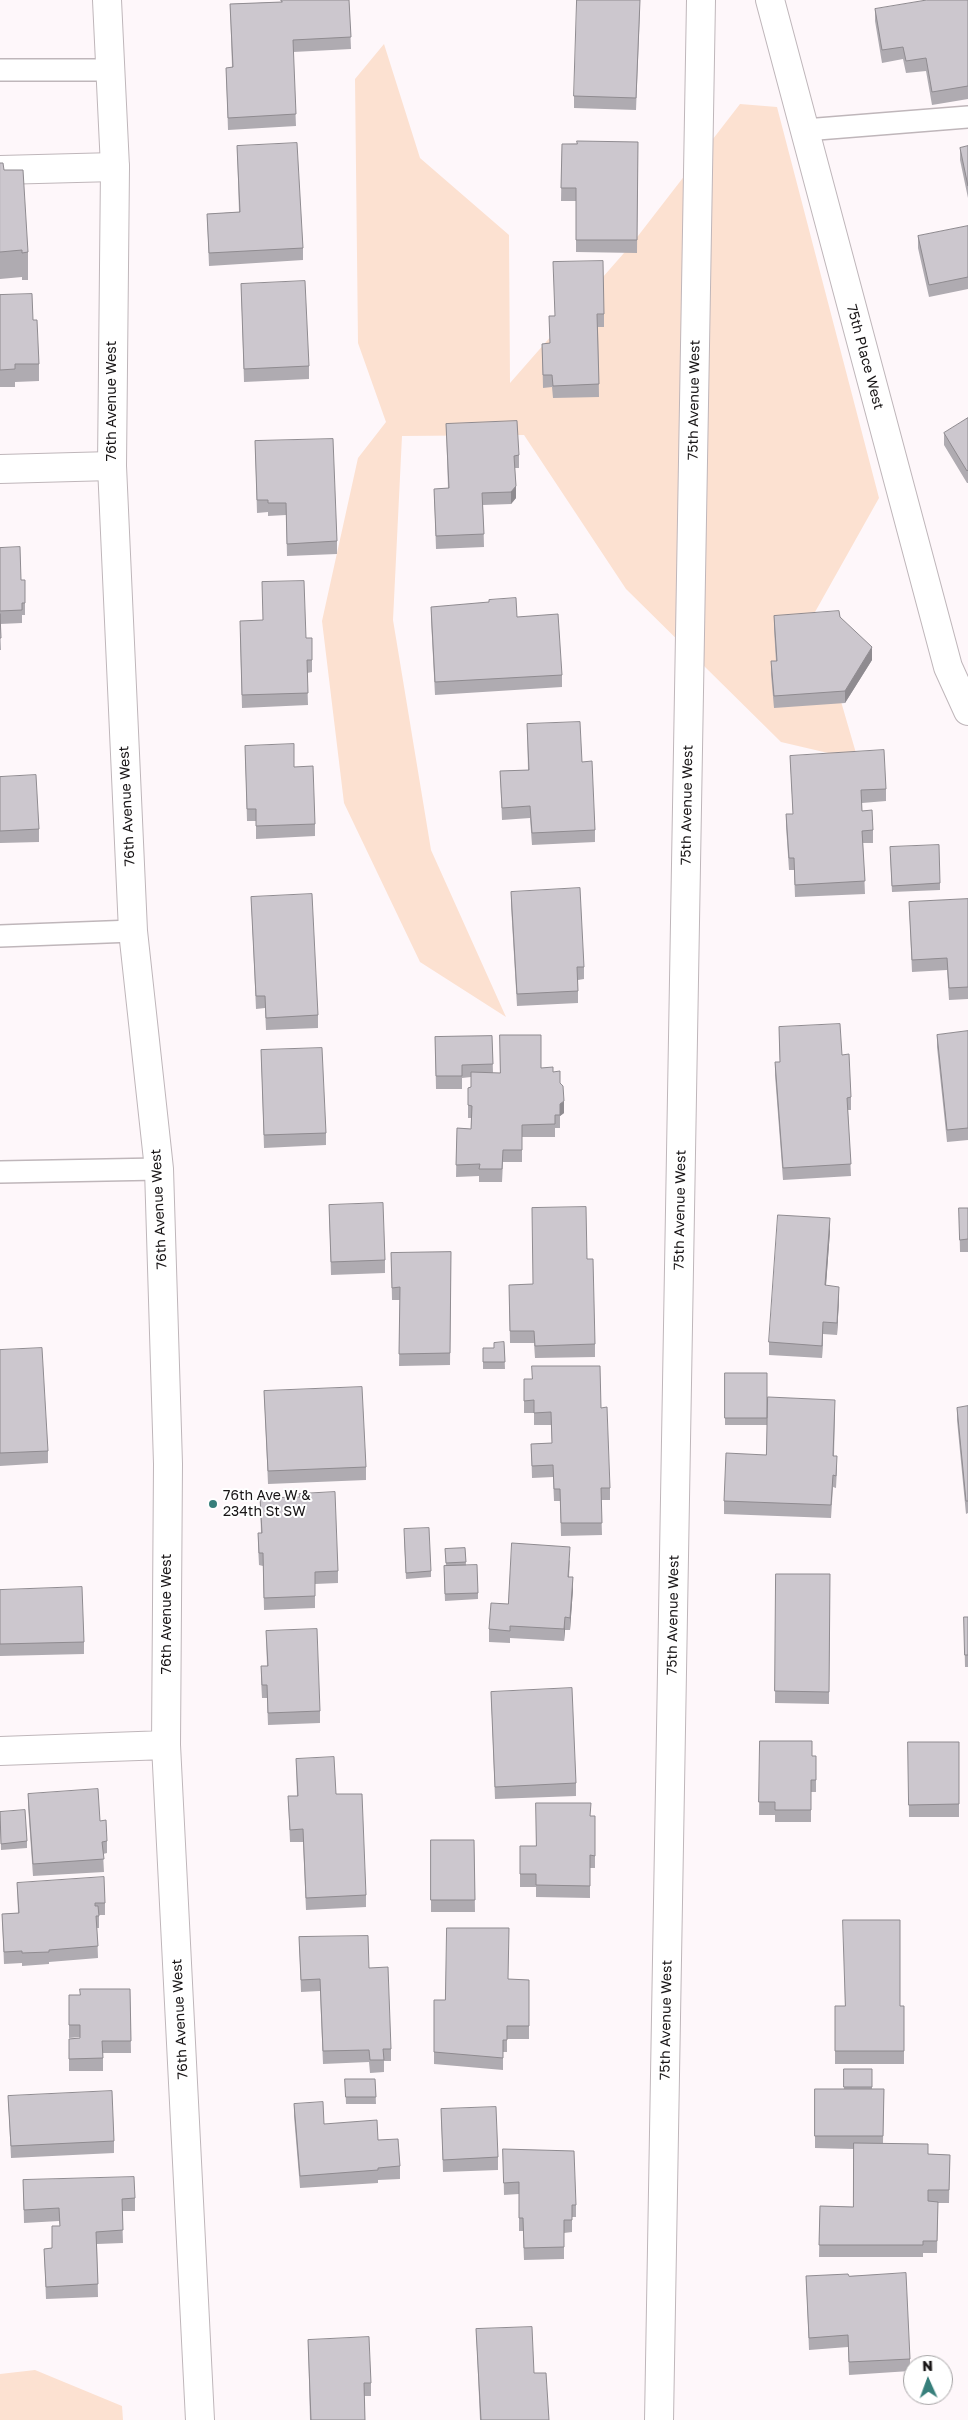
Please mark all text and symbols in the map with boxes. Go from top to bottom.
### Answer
street label: 75th Place West [843,303,887,411]
street label: 75th Avenue West [685,340,703,460]
street label: 76th Avenue West [104,341,120,461]
street label: 76th Avenue West [115,745,139,867]
street label: 75th Avenue West [678,745,696,865]
street label: 76th Avenue West [147,1148,171,1270]
street label: 75th Avenue West [671,1150,689,1270]
place label: 76th Ave W & 234th St SW [223,1488,311,1520]
marker: 76th Ave W & 234th St SW [207,1498,219,1510]
street label: 76th Avenue West [159,1554,175,1674]
street label: 75th Avenue West [664,1555,682,1675]
street label: 76th Avenue West [168,1958,192,2080]
street label: 75th Avenue West [657,1960,675,2080]
north arrow [903,2355,953,2405]
text: N [922,2357,933,2374]

